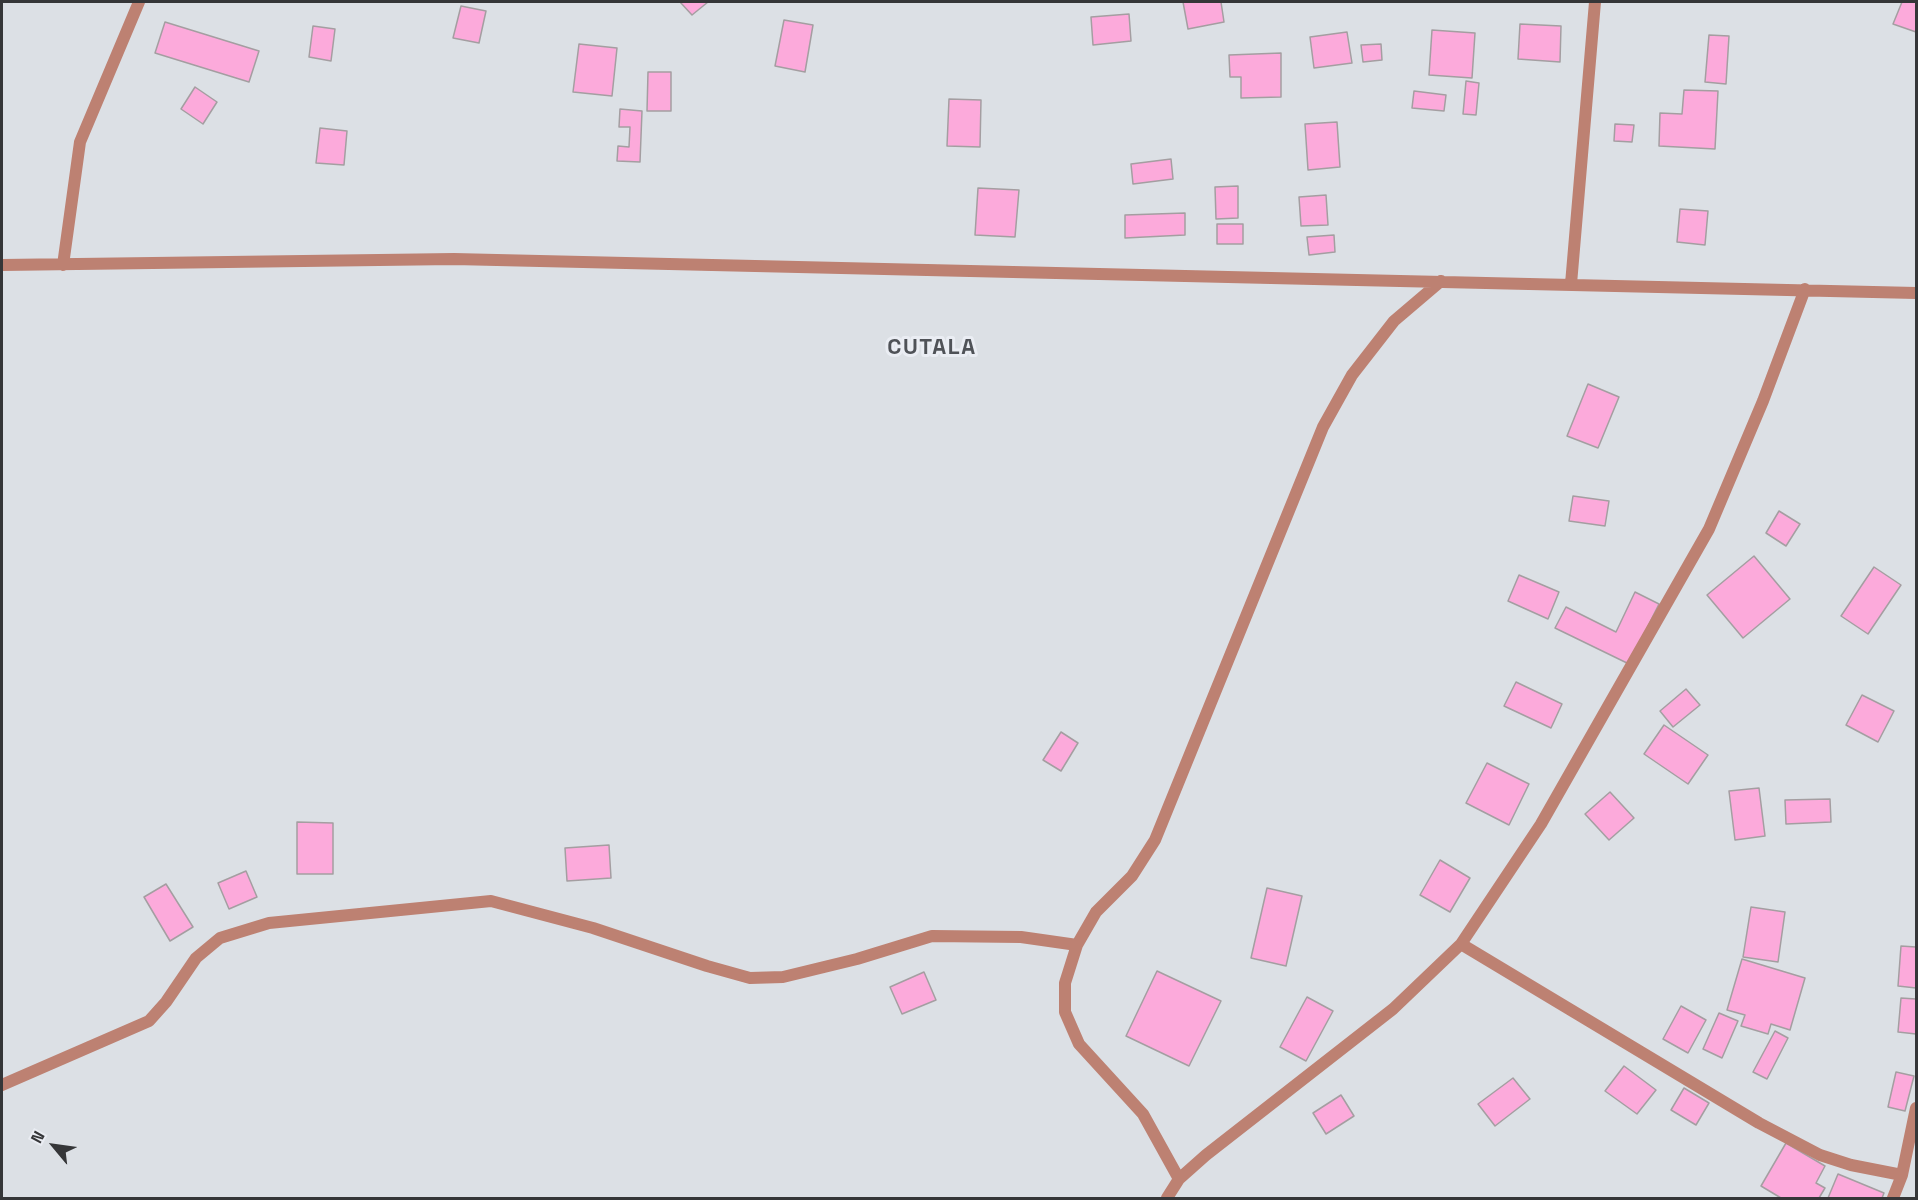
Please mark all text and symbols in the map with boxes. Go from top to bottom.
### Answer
district label: CUTALA [887,335,977,361]
north arrow [24,1116,84,1176]
text: N [26,1127,50,1147]

